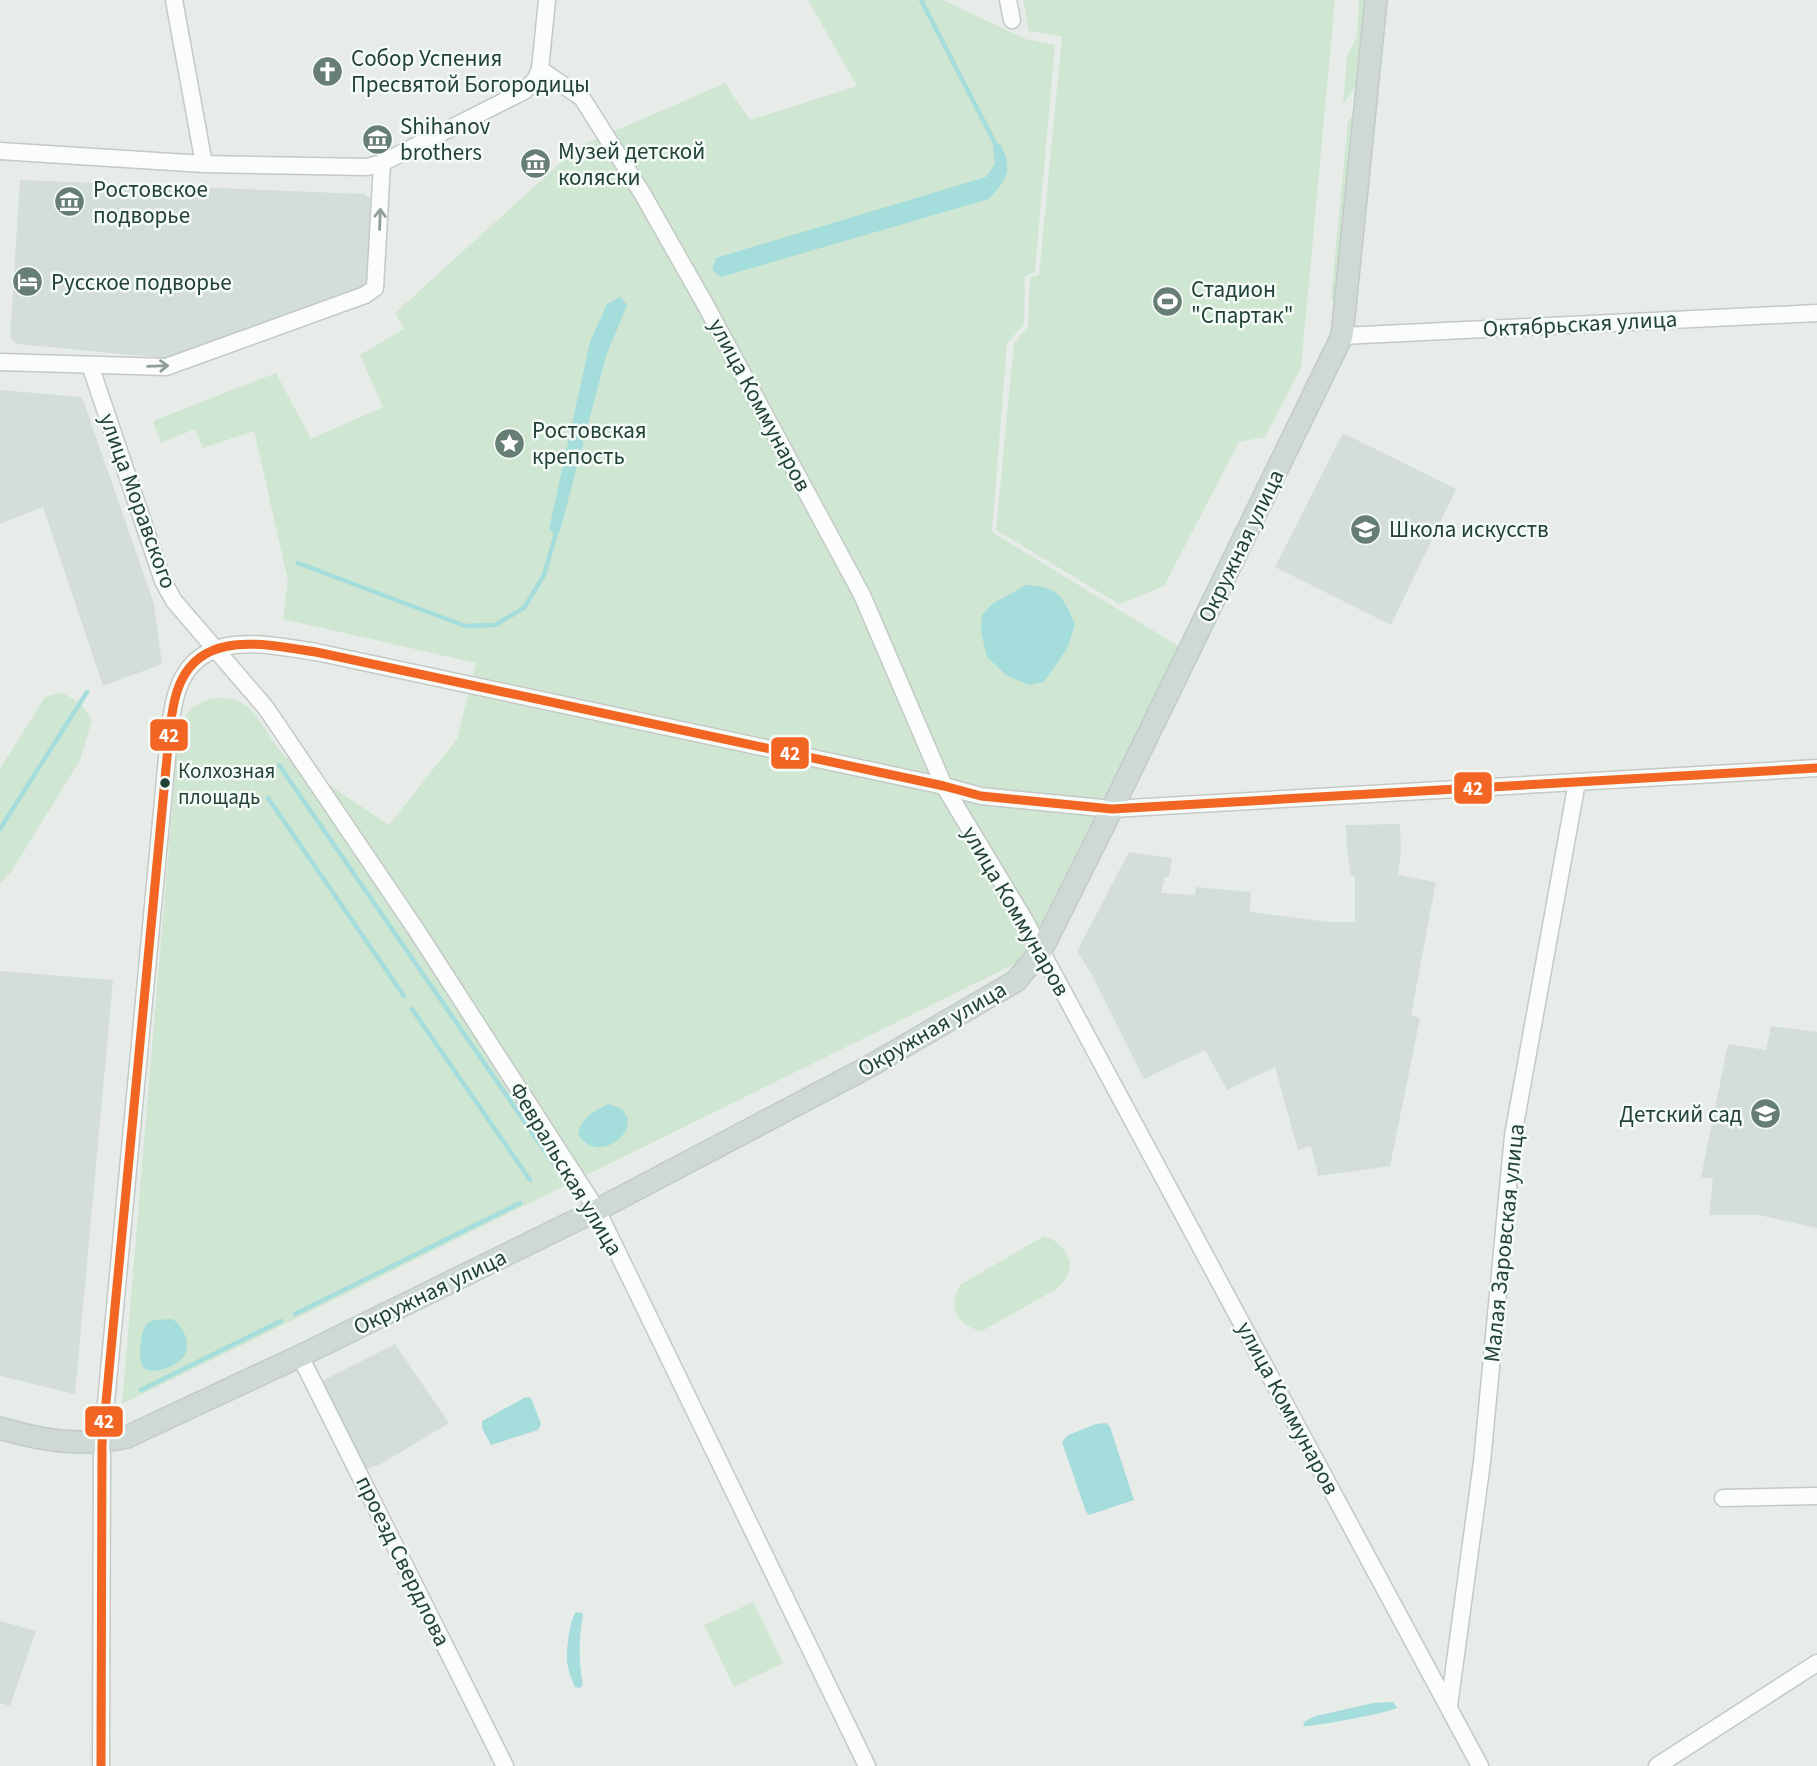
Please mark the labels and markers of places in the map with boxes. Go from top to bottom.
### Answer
place label: Собор Успения Пресвятой Богородицы [351,42,590,101]
church icon: Собор Успения Пресвятой Богородицы [311,54,345,88]
place label: Shihanov brothers [400,110,491,169]
museum icon: Shihanov brothers [360,122,394,156]
place label: Музей детской коляски [558,135,705,194]
museum icon: Музей детской коляски [518,147,552,181]
place label: Ростовское подворье [93,173,208,232]
museum icon: Ростовское подворье [53,185,87,219]
hotel icon: Русское подворье [11,265,45,299]
place label: Русское подворье [51,266,232,299]
place label: Стадион "Спартак" [1191,273,1293,332]
sports icon: Стадион "Спартак" [1151,285,1185,319]
place label: Ростовская крепость [532,414,647,473]
place icon: Ростовская крепость [492,426,526,460]
school or university icon: Школа искусств [1349,512,1383,546]
place label: Школа искусств [1389,513,1549,546]
place label: Колхозная площадь [178,756,275,812]
marker: Колхозная площадь [158,776,172,790]
school or university icon: Детский сад [1748,1097,1782,1131]
place label: Детский сад [1619,1098,1742,1131]

